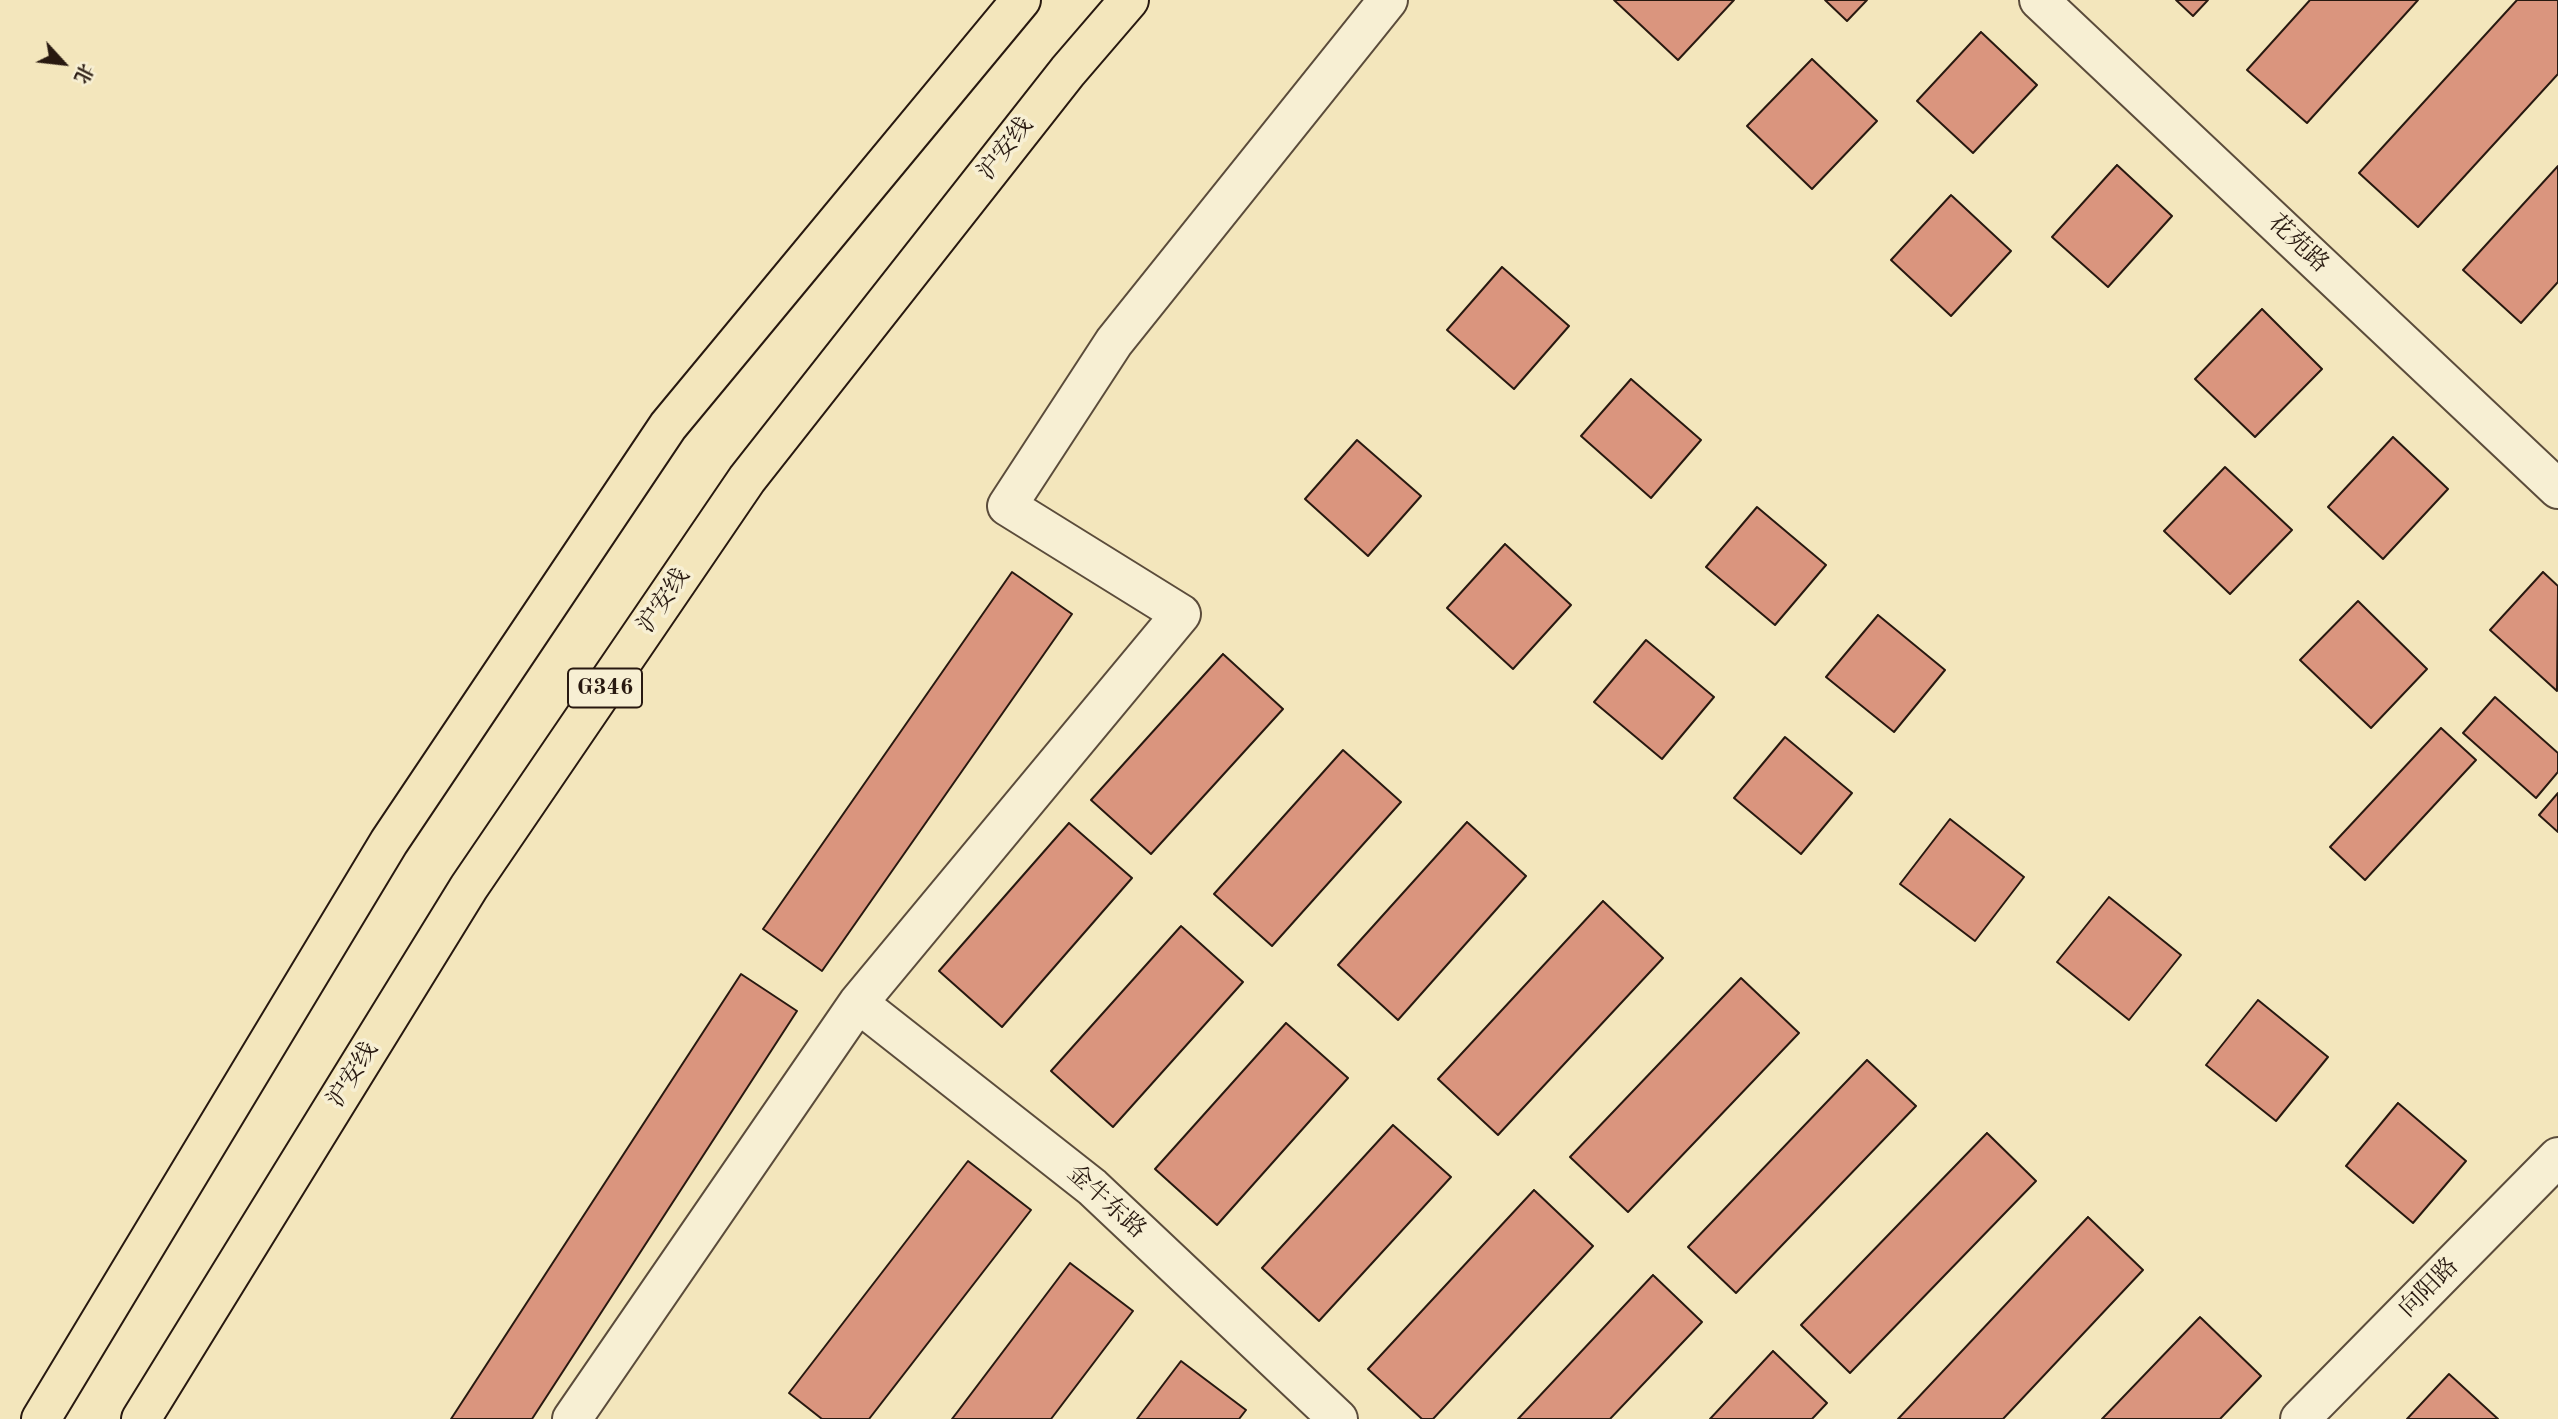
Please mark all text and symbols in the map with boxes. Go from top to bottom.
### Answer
north arrow [28,28,98,98]
text: 北 [69,60,95,86]
street label: 沪安线 [972,112,1040,186]
street label: 花苑路 [2262,209,2334,279]
street label: 沪安线 [632,563,696,639]
road number: G346 [568,668,642,708]
street label: 沪安线 [322,1037,384,1113]
street label: 金牛东路 [1061,1159,1151,1245]
street label: 向阳路 [2393,1252,2465,1324]

